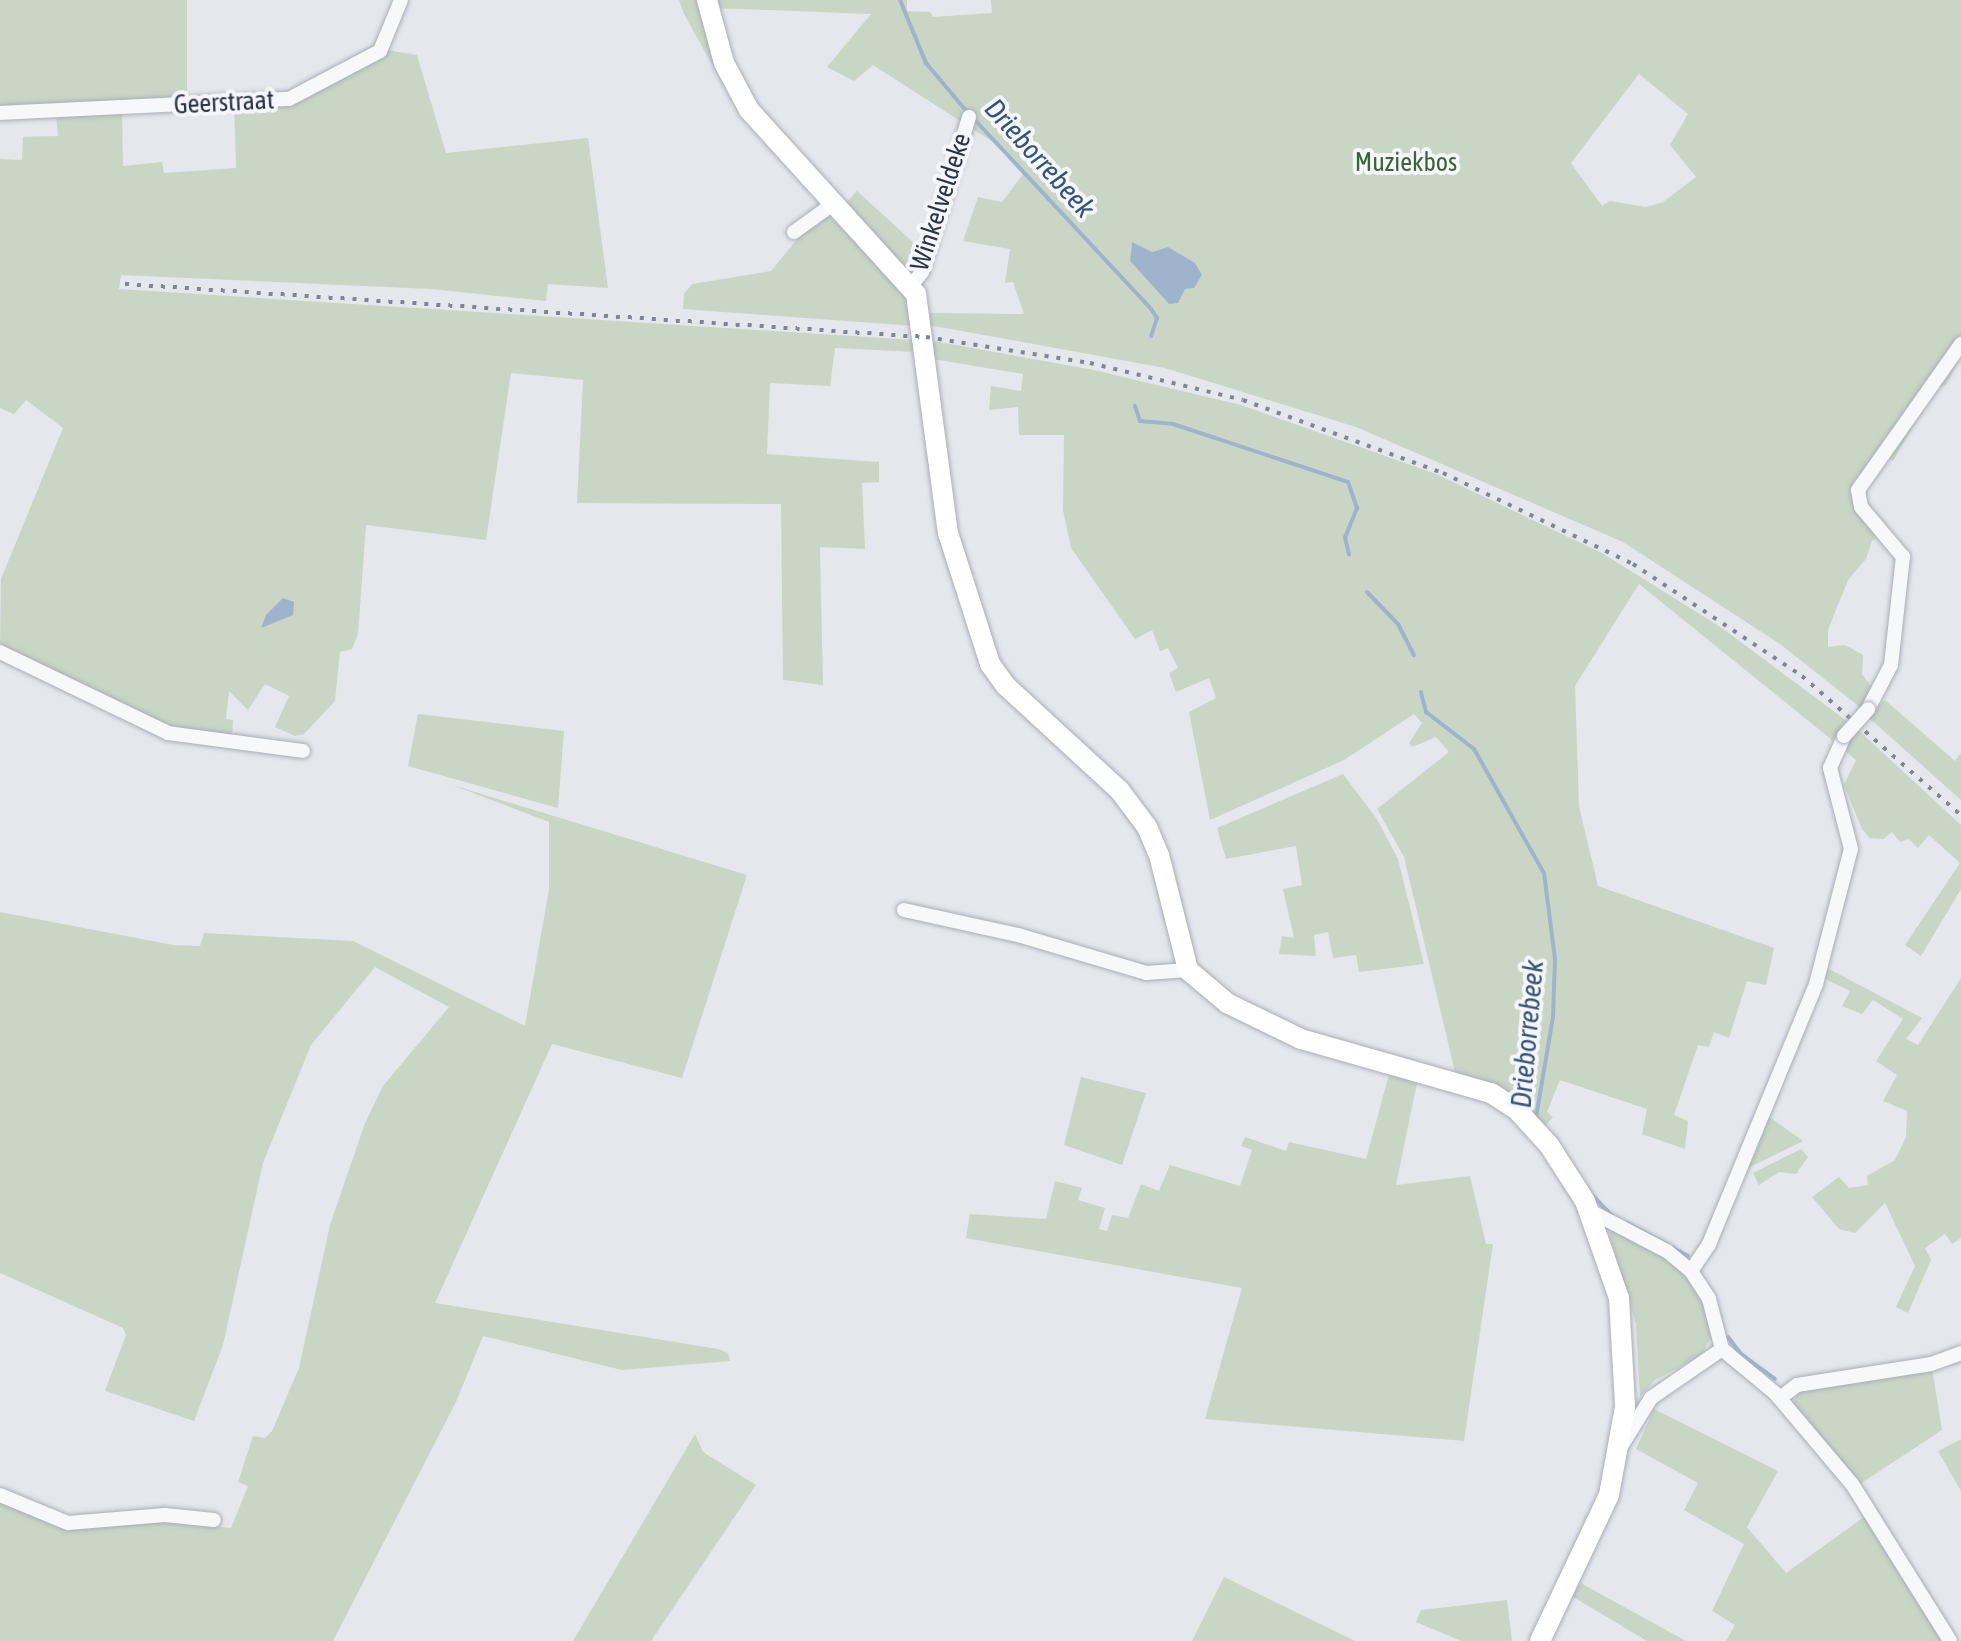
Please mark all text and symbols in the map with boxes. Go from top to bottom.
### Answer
street label: Geerstraat [173,85,275,121]
water label: Drieborrebeek [978,92,1102,224]
street label: Winkelveldeke [904,129,978,275]
park label: Muziekbos [1355,147,1457,179]
water label: Drieborrebeek [1504,959,1550,1109]

